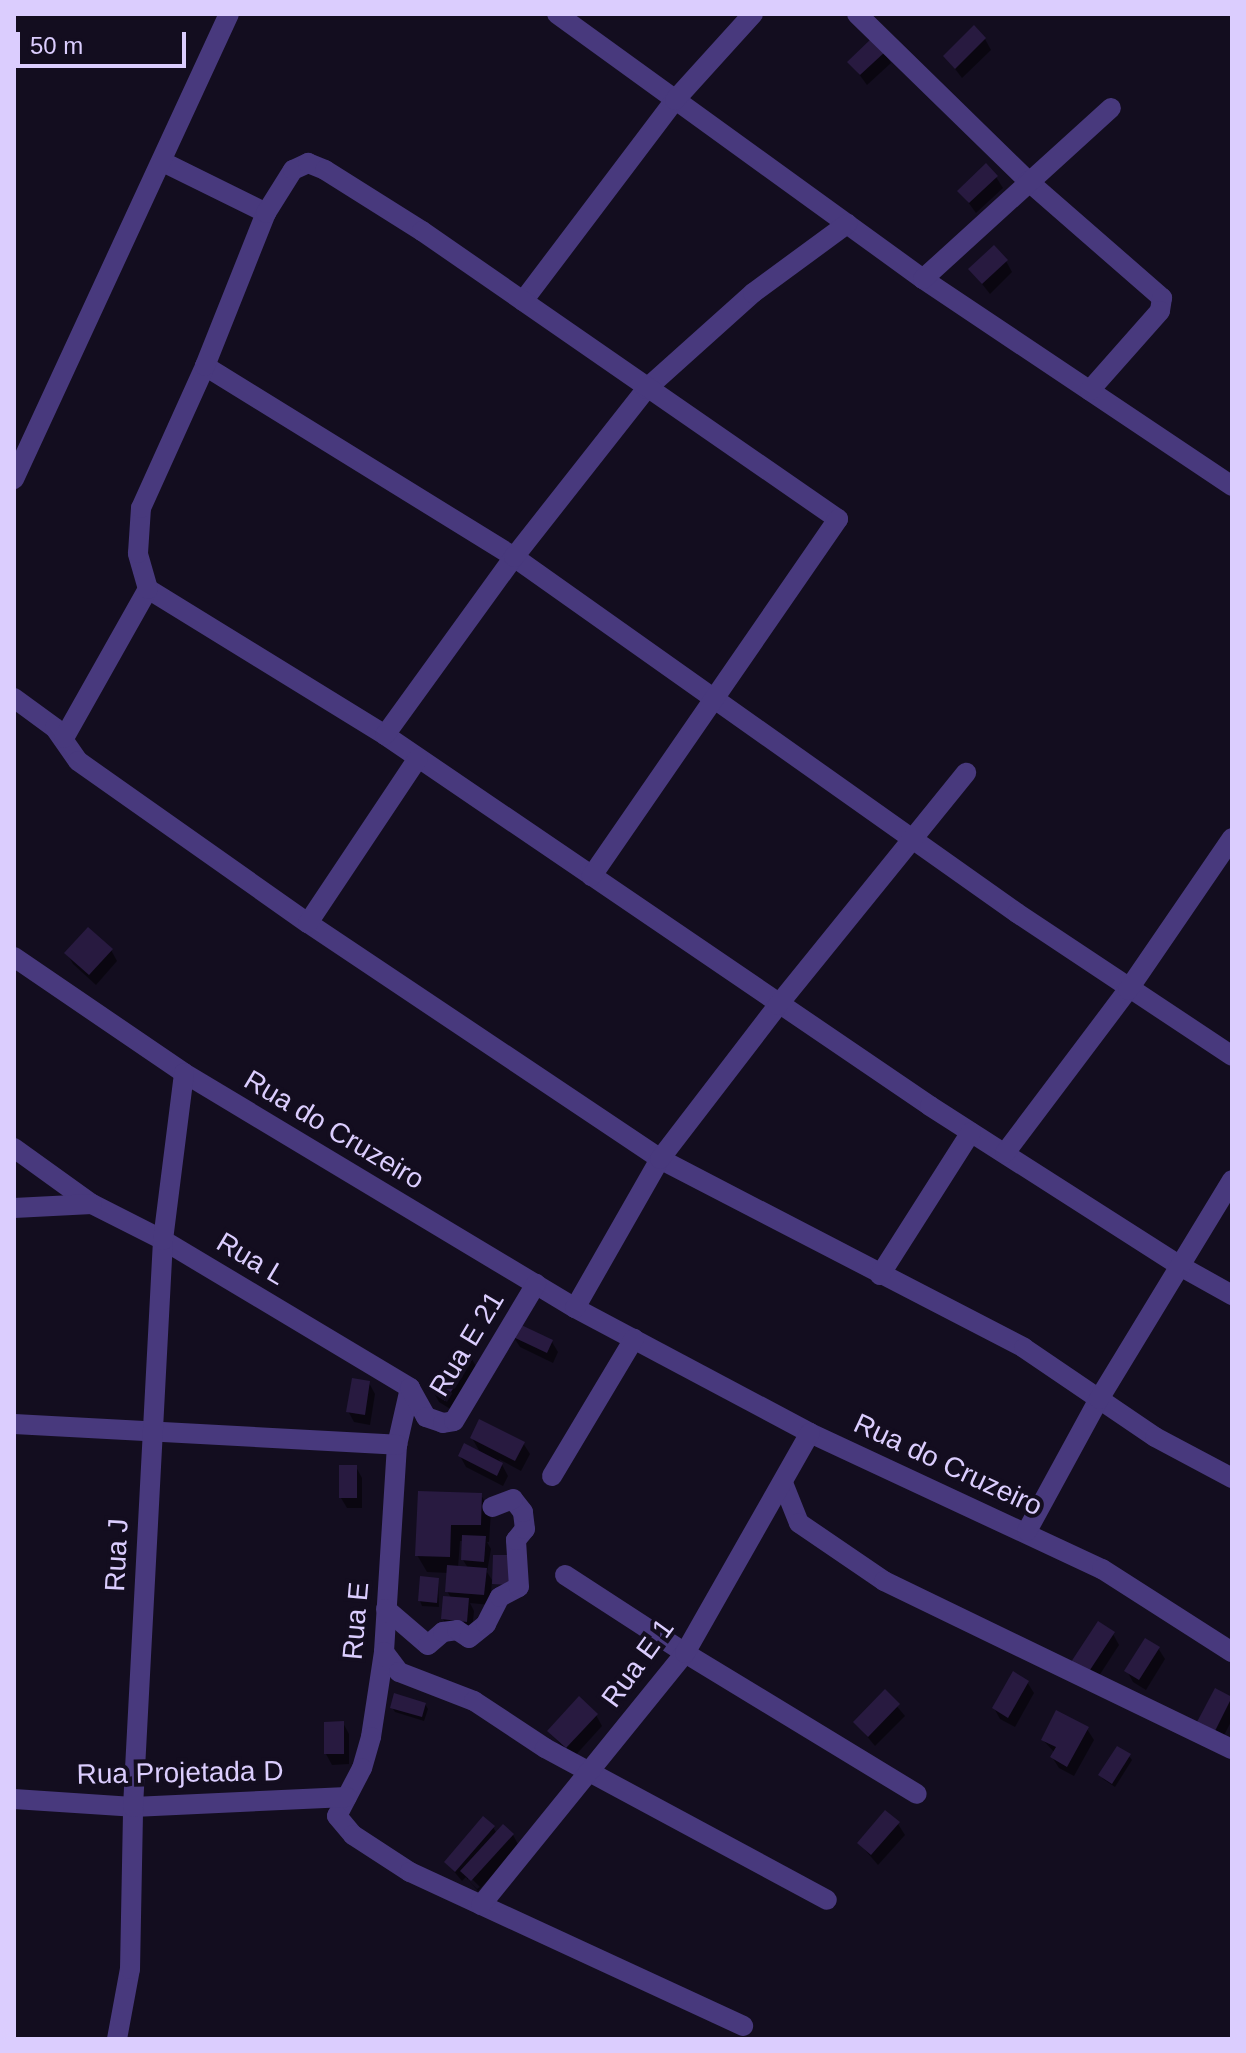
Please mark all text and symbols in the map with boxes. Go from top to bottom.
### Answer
scale bar [20,16,190,66]
text: 50 m [30,32,83,59]
street label: Rua do Cruzeiro [238,1063,430,1197]
street label: Rua L [210,1225,292,1293]
street label: Rua E 21 [423,1285,511,1403]
street label: Rua do Cruzeiro [849,1407,1047,1523]
street label: Rua J [98,1518,136,1592]
street label: Rua E [336,1581,376,1661]
street label: Rua E 1 [595,1612,681,1714]
street label: Rua Projetada D [76,1754,284,1792]

